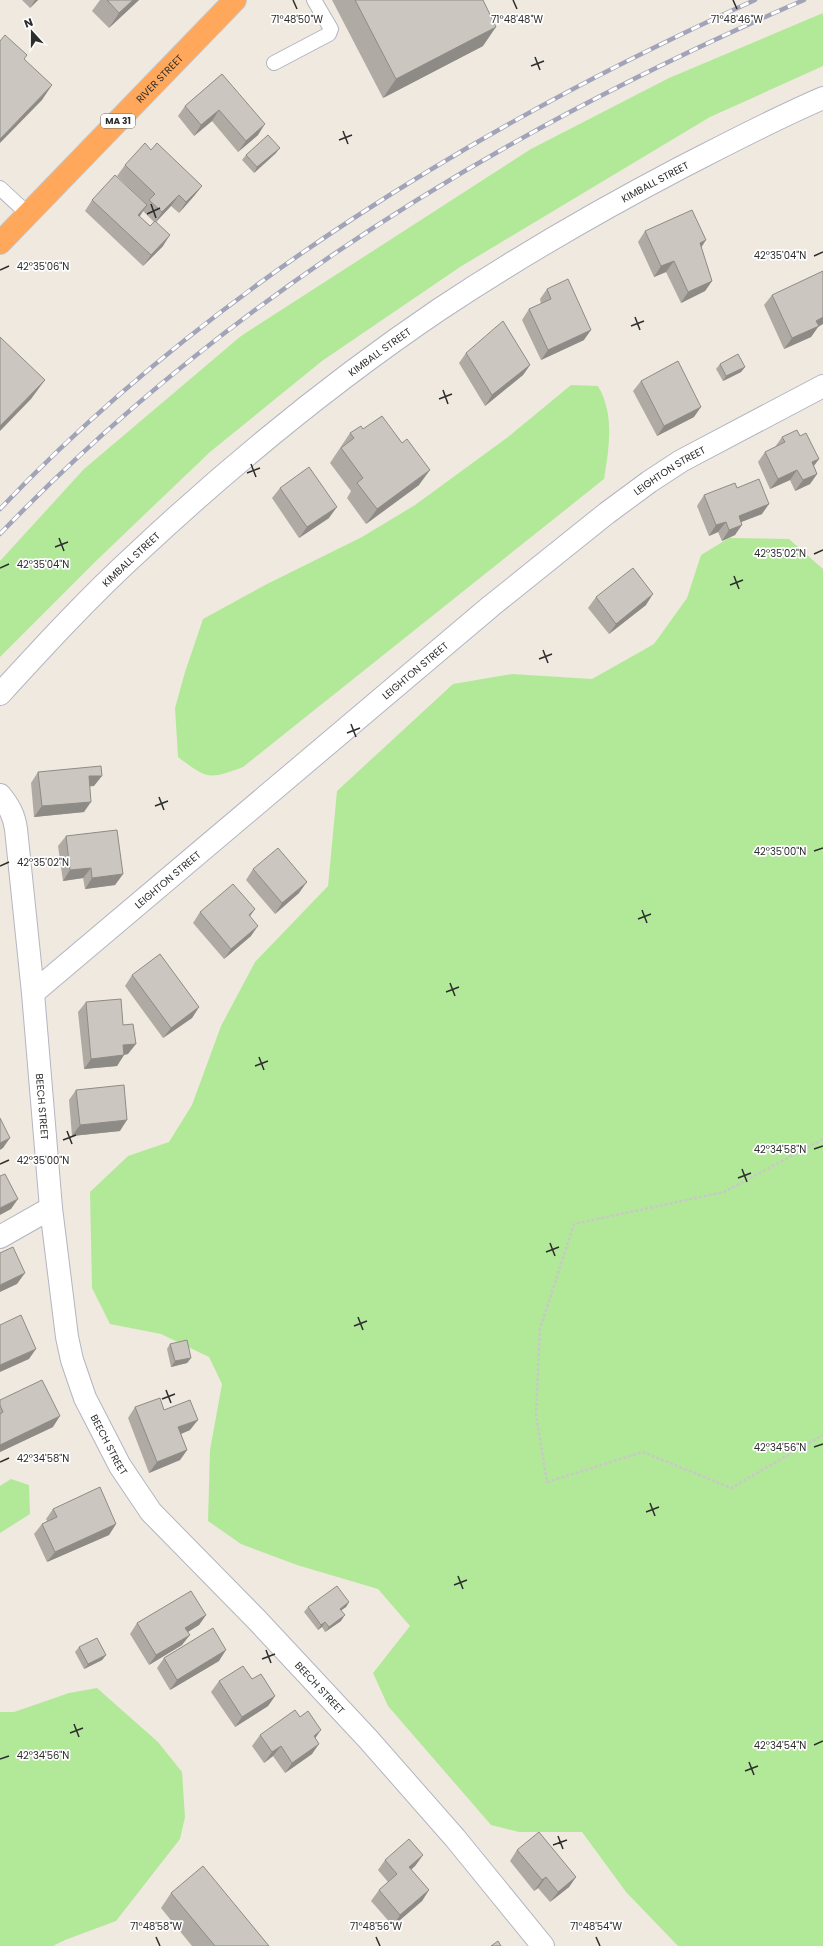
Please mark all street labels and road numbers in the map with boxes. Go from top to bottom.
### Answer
street label: RIVER STREET [132,50,187,106]
road number: MA 31 [101,114,135,128]
street label: KIMBALL STREET [618,157,692,206]
street label: KIMBALL STREET [345,323,414,380]
street label: LEIGHTON STREET [630,442,709,499]
street label: KIMBALL STREET [99,528,163,590]
street label: LEIGHTON STREET [378,637,452,703]
street label: LEIGHTON STREET [131,847,204,912]
street label: BEECH STREET [32,1073,53,1141]
street label: BEECH STREET [87,1412,132,1479]
street label: BEECH STREET [292,1658,349,1717]

